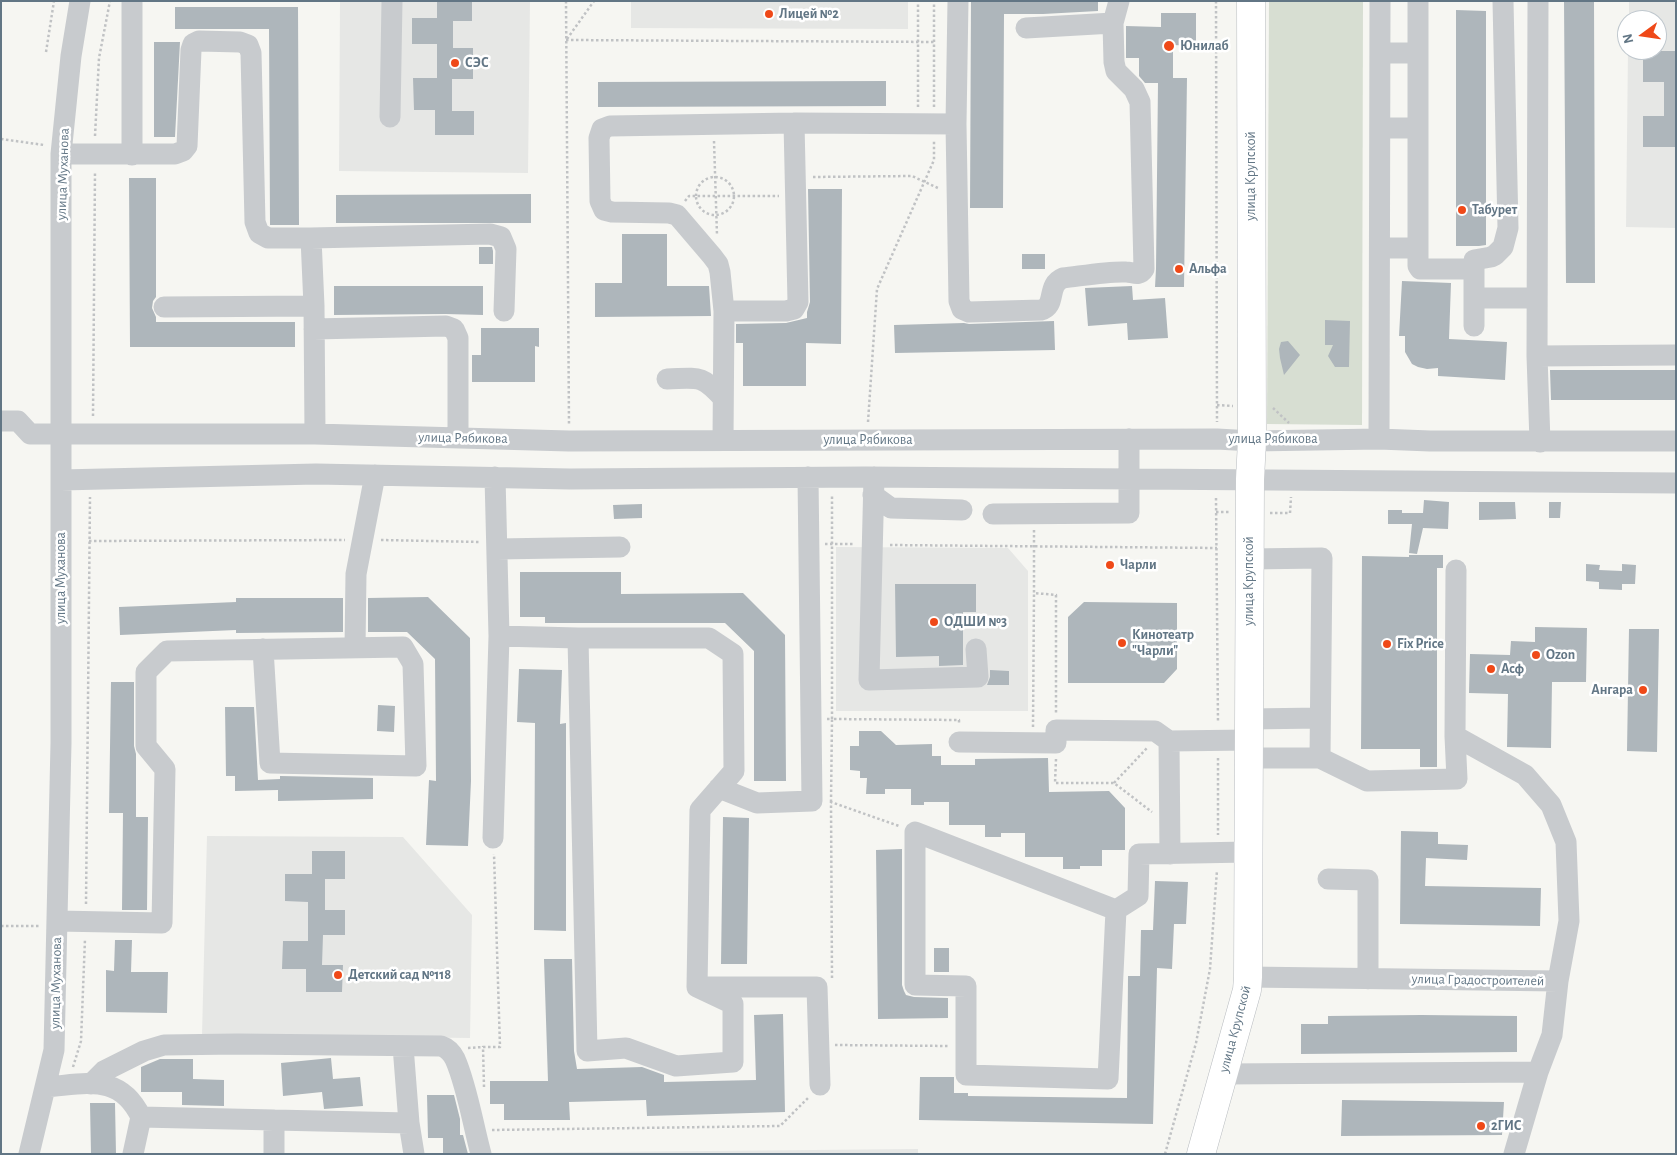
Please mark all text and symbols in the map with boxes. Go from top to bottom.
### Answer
place label: Лицей №2 [779,6,839,22]
marker: Лицей №2 [763,8,775,20]
north arrow [1617,10,1667,60]
text: N [1620,32,1636,45]
place label: Юнилаб [1180,38,1229,54]
marker: Юнилаб [1162,39,1176,53]
place label: СЭС [465,55,489,71]
marker: СЭС [449,57,461,69]
street label: улица Муханова [53,128,73,220]
street label: улица Крупской [1243,131,1259,221]
place label: Табурет [1472,202,1517,218]
marker: Табурет [1456,204,1468,216]
place label: Альфа [1189,261,1227,277]
marker: Альфа [1173,263,1185,275]
street label: улица Рябикова [418,429,508,447]
street label: улица Рябикова [1228,431,1318,447]
street label: улица Рябикова [823,432,913,448]
street label: улица Муханова [53,532,69,624]
street label: улица Крупской [1241,536,1257,626]
place label: Чарли [1120,557,1157,573]
marker: Чарли [1104,559,1116,571]
place label: ОДШИ №3 [944,614,1007,630]
marker: ОДШИ №3 [928,616,940,628]
place label: Кинотеатр "Чарли" [1132,627,1194,660]
place label: Fix Price [1397,636,1444,652]
marker: Кинотеатр "Чарли" [1116,637,1128,649]
marker: Fix Price [1381,638,1393,650]
place label: Ozon [1546,647,1575,663]
marker: Ozon [1530,649,1542,661]
place label: Асф [1501,661,1524,677]
marker: Асф [1485,663,1497,675]
place label: Ангара [1591,682,1633,698]
marker: Ангара [1637,684,1649,696]
street label: улица Муханова [47,937,65,1029]
place label: Детский сад №118 [348,967,451,983]
marker: Детский сад №118 [332,969,344,981]
street label: улица Градостроителей [1412,970,1544,990]
street label: улица Крупской [1215,984,1255,1074]
place label: 2ГИС [1491,1118,1522,1134]
marker: 2ГИС [1475,1120,1487,1132]

